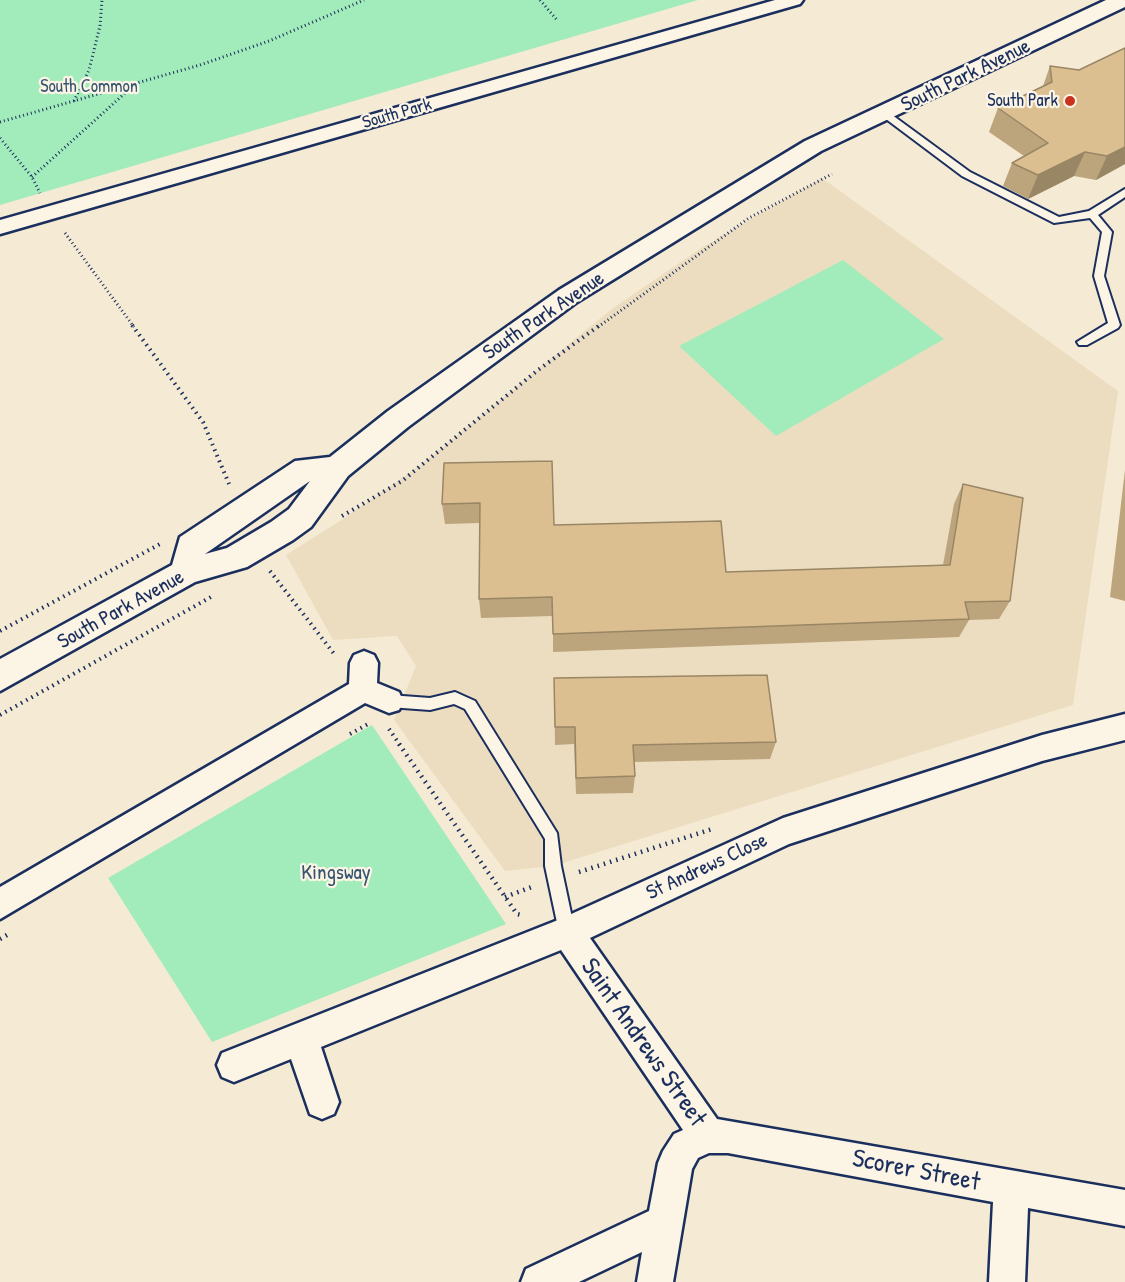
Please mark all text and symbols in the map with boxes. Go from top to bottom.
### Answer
street label: South Park Avenue [897,34,1035,118]
park label: South Common [40,76,138,98]
place label: South Park [987,90,1058,112]
street label: South Park [360,94,434,134]
marker: South Park [1063,94,1077,108]
street label: South Park Avenue [479,266,609,366]
street label: South Park Avenue [53,565,189,655]
street label: St Andrews Close [642,828,772,906]
park label: Kingsway [301,860,371,886]
street label: Saint Andrews Street [573,953,713,1133]
street label: Scorer Street [850,1143,982,1199]

